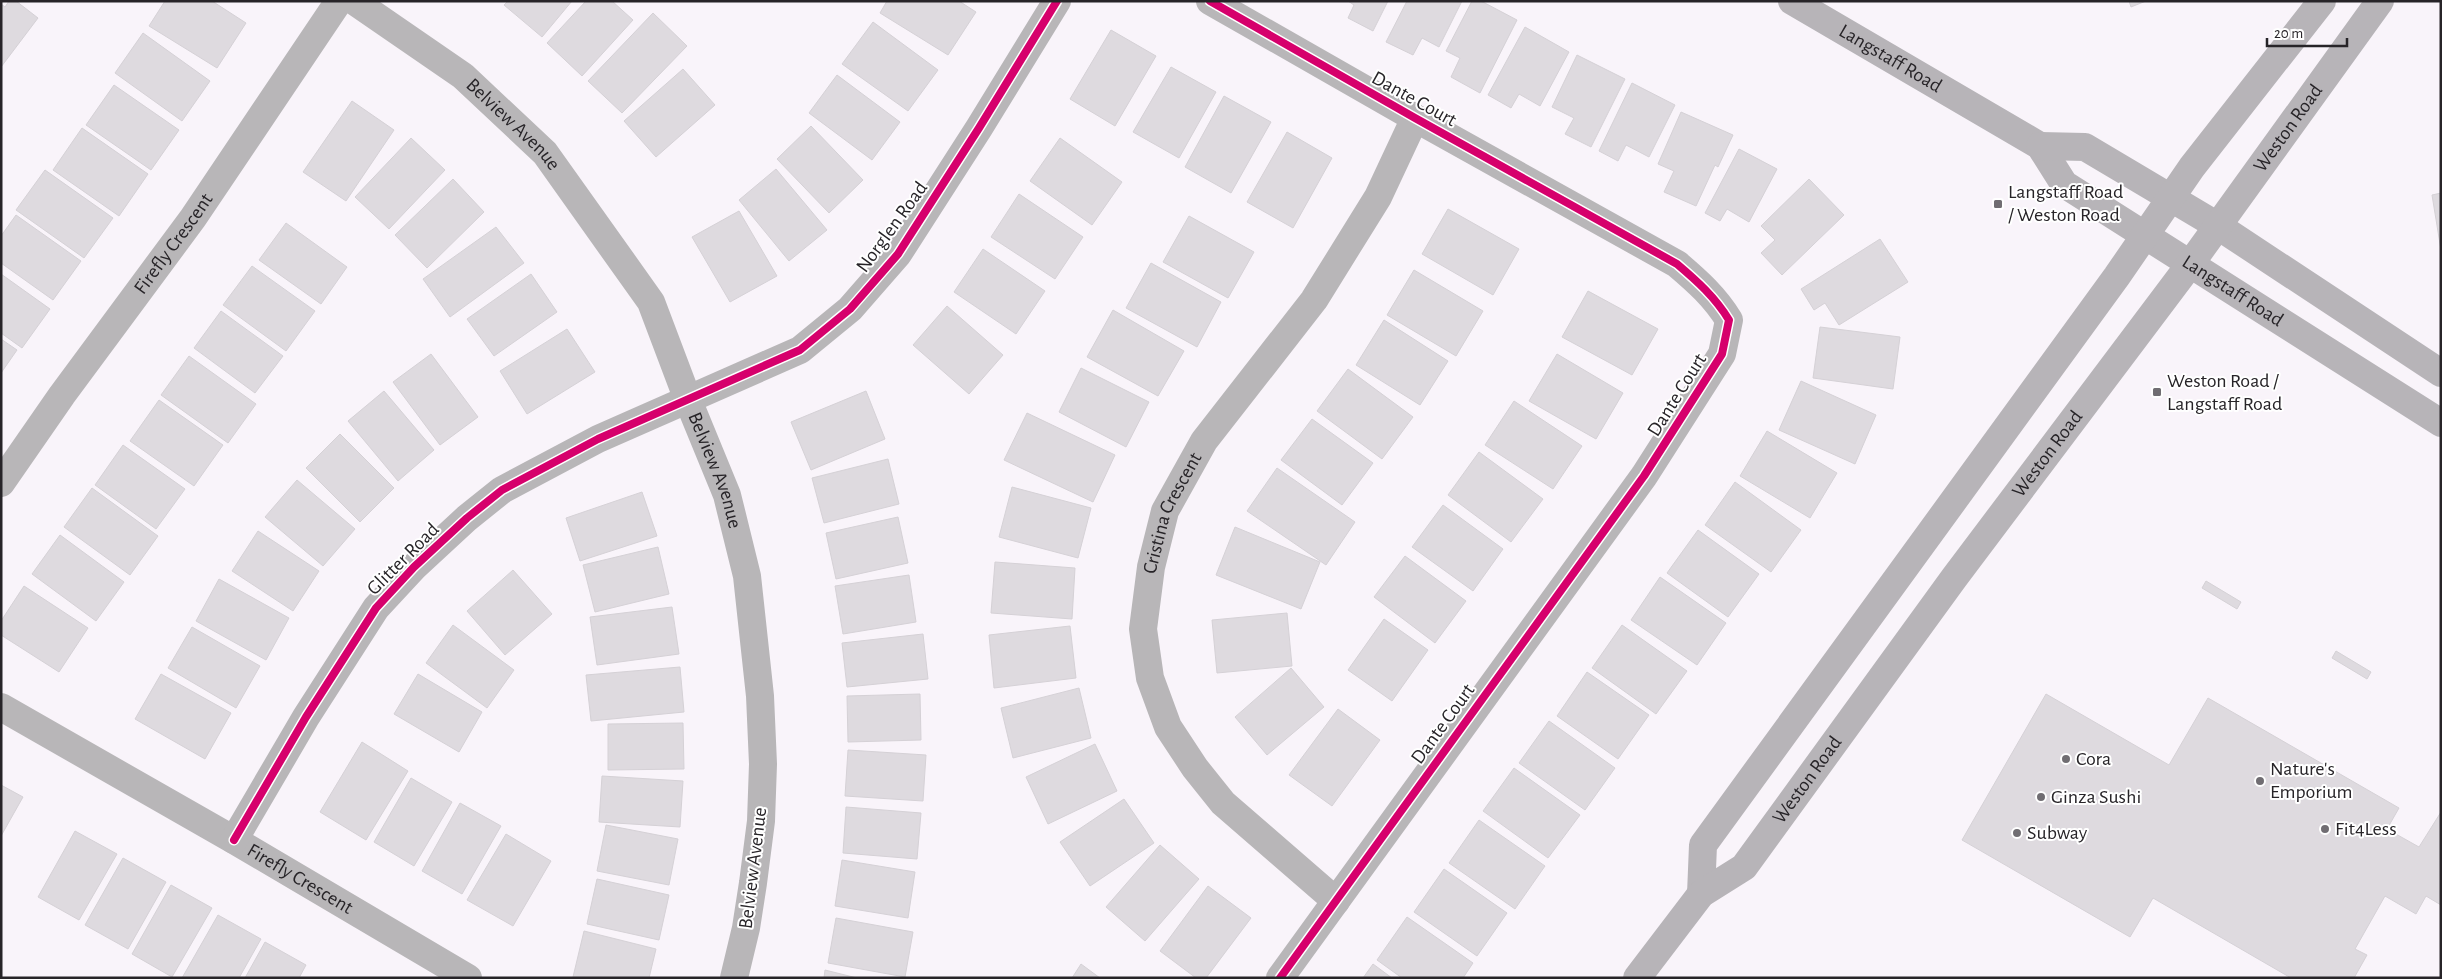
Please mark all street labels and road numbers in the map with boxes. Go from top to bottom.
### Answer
street label: Langstaff Road [1835,21,1945,96]
street label: Dante Court [1368,68,1460,131]
street label: Belview Avenue [462,75,564,174]
street label: Weston Road [2250,81,2326,176]
street label: Norglen Road [853,178,931,276]
street label: Firefly Crescent [130,189,217,298]
street label: Langstaff Road [2179,252,2287,330]
street label: Dante Court [1644,350,1711,440]
street label: Weston Road [2009,407,2086,501]
street label: Belview Avenue [684,410,745,531]
street label: Cristina Crescent [1140,448,1206,575]
street label: Glitter Road [363,519,443,599]
street label: Dante Court [1407,680,1479,768]
street label: Weston Road [1769,732,1846,827]
street label: Belview Avenue [736,806,770,930]
street label: Firefly Crescent [244,840,357,918]

